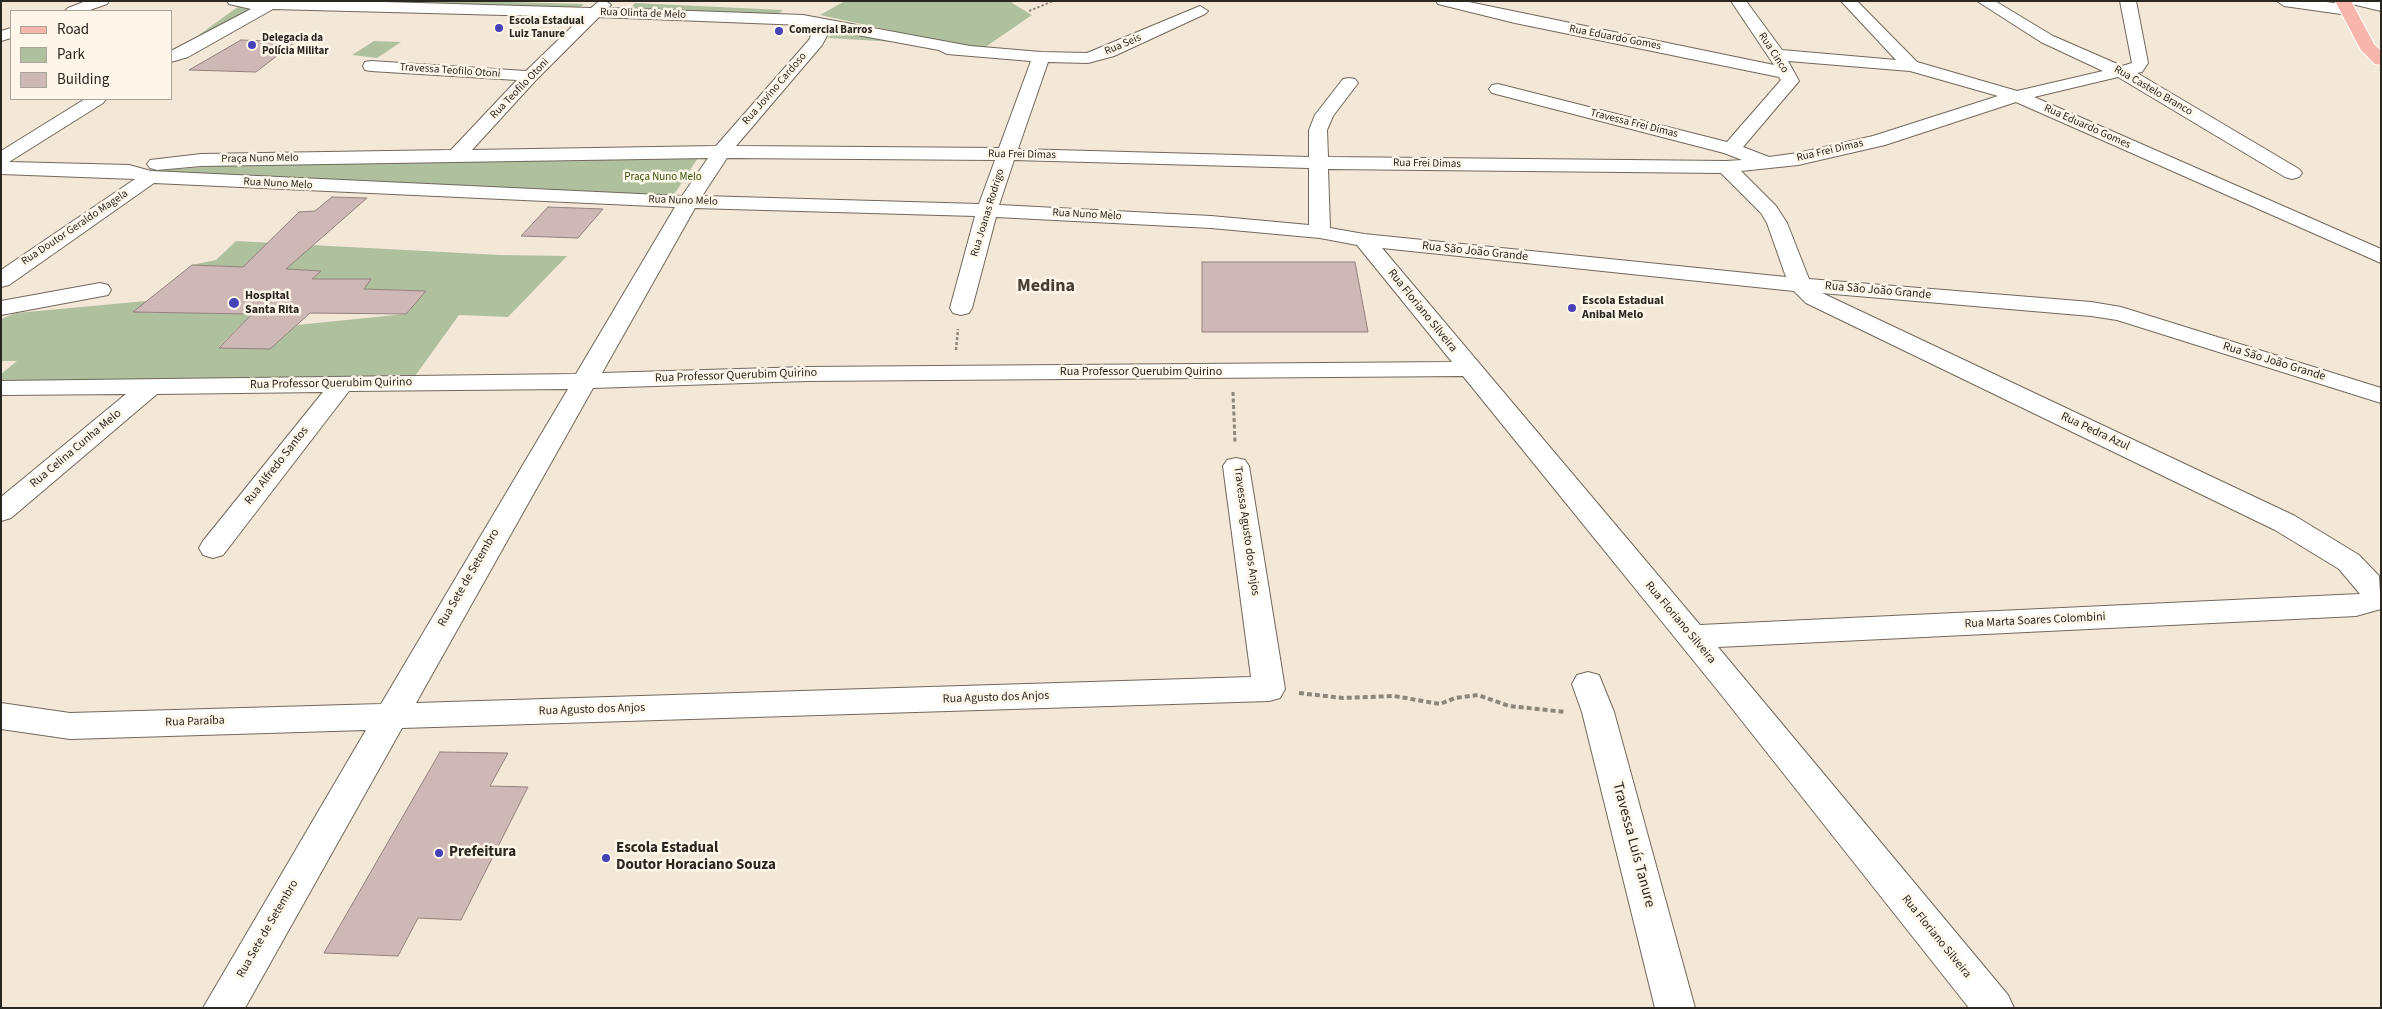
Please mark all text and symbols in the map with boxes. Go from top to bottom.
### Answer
street label: Rua Olinta de Melo [600,6,686,22]
legend [10,10,172,100]
place label: Escola Estadual Luiz Tanure [509,15,584,41]
text: Road [57,19,89,40]
marker: Escola Estadual Luiz Tanure [493,22,505,34]
street label: Rua Eduardo Gomes [1568,23,1662,53]
place label: Comercial Barros [789,24,872,38]
marker: Comercial Barros [773,25,785,37]
street label: Rua Cinco [1755,30,1791,76]
street label: Rua Seis [1103,31,1143,59]
place label: Delegacia da Polícia Militar [262,32,329,58]
marker: Delegacia da Polícia Militar [246,39,258,51]
text: Park [57,44,85,65]
street label: Rua Jovino Cardoso [740,50,810,128]
street label: Rua Teofilo Otoni [488,56,552,122]
street label: Travessa Teofilo Otoni [399,61,501,81]
street label: Rua Castelo Branco [2111,63,2195,119]
text: Building [57,69,109,90]
street label: Rua Eduardo Gomes [2042,102,2132,152]
street label: Travessa Frei Dimas [1589,107,1679,141]
street label: Rua Frei Dimas [1795,137,1865,165]
street label: Rua Frei Dimas [988,148,1056,162]
street label: Praça Nuno Melo [221,152,299,166]
street label: Rua Frei Dimas [1393,157,1461,171]
street label: Rua Joanas Rodrigo [968,168,1008,258]
park label: Praça Nuno Melo [624,171,702,185]
street label: Rua Nuno Melo [243,176,313,192]
street label: Rua Doutor Geraldo Magela [19,187,131,269]
street label: Rua Nuno Melo [648,193,718,209]
street label: Rua Nuno Melo [1052,207,1122,223]
street label: Rua São João Grande [1421,239,1529,265]
street label: Rua Floriano Silveira [1384,267,1460,355]
district label: Medina [1017,276,1075,298]
street label: Rua São João Grande [1824,279,1932,303]
place label: Hospital Santa Rita [245,289,299,317]
place label: Escola Estadual Anibal Melo [1582,294,1664,322]
marker: Hospital Santa Rita [227,296,241,310]
marker: Escola Estadual Anibal Melo [1566,302,1578,314]
street label: Rua São João Grande [2221,340,2327,384]
street label: Rua Professor Querubim Quirino [1060,365,1222,379]
street label: Rua Professor Querubim Quirino [655,366,817,386]
street label: Rua Professor Querubim Quirino [250,375,412,393]
street label: Rua Celina Cunha Melo [27,407,125,491]
street label: Rua Pedra Azul [2058,410,2132,454]
street label: Rua Alfredo Santos [242,424,312,508]
street label: Travessa Agusto dos Anjos [1230,465,1262,597]
street label: Rua Sete de Setembro [435,527,503,629]
street label: Rua Floriano Silveira [1641,579,1719,667]
street label: Rua Marta Soares Colombini [1964,610,2106,632]
street label: Rua Agusto dos Anjos [942,689,1050,707]
street label: Rua Agusto dos Anjos [538,701,646,719]
street label: Rua Paraíba [165,714,225,730]
street label: Travessa Luís Tanure [1608,780,1658,910]
place label: Escola Estadual Doutor Horaciano Souza [616,840,776,875]
place label: Prefeitura [449,844,516,862]
marker: Prefeitura [433,847,445,859]
marker: Escola Estadual Doutor Horaciano Souza [600,852,612,864]
street label: Rua Sete de Setembro [234,878,302,980]
street label: Rua Floriano Silveira [1898,893,1974,981]

